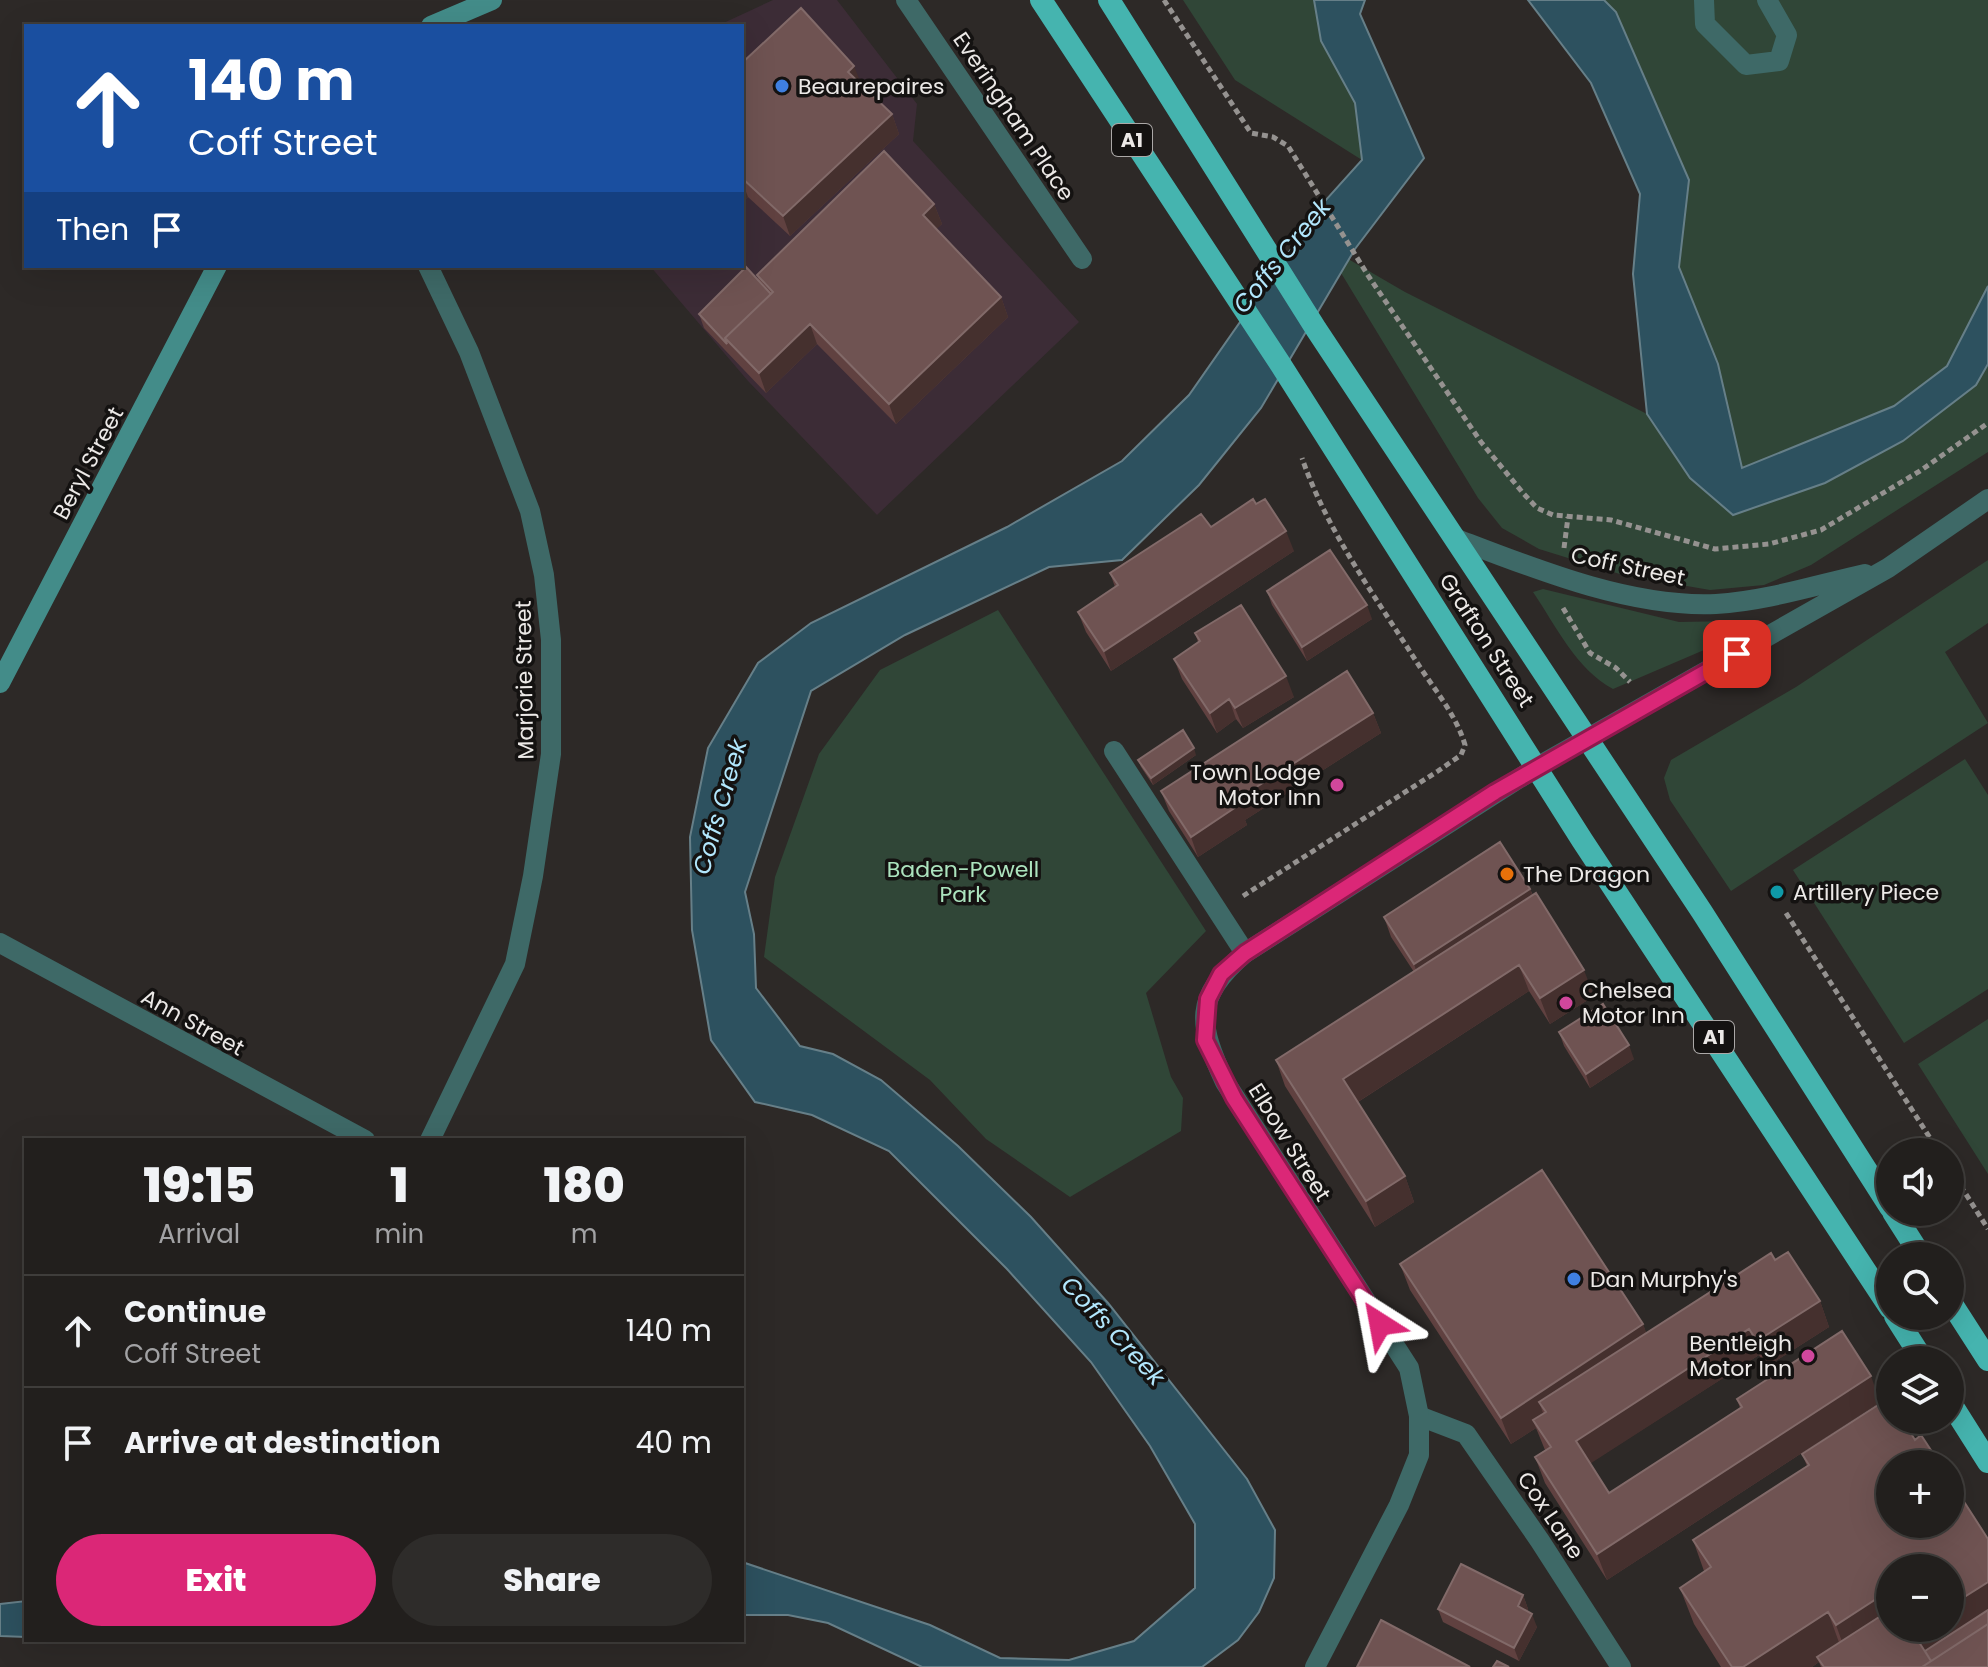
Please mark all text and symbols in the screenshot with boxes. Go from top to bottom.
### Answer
street label: Everingham Place [946,26,1082,207]
text: 140 m [188,41,355,120]
icon: ahead [56,56,160,160]
place label: Beaurepaires [798,71,944,102]
marker: Beaurepaires [773,77,791,95]
text: Coff Street [188,117,378,168]
road number: A1 [1112,124,1152,156]
water label: Coffs Creek [1225,190,1339,320]
text: Then [56,208,129,251]
icon: arrive [145,208,189,252]
street label: Beryl Street [46,401,131,525]
street label: Coff Street [1568,539,1688,594]
street label: Grafton Street [1432,567,1541,713]
street label: Marjorie Street [508,600,541,760]
pin [1703,620,1771,688]
icon: arrive [1715,632,1759,676]
water label: Coffs Creek [685,734,755,878]
place label: Town Lodge Motor Inn [1190,757,1321,813]
marker: Town Lodge Motor Inn [1328,776,1346,794]
park label: Baden-Powell Park [887,854,1039,910]
place label: The Dragon [1523,859,1650,890]
marker: The Dragon [1498,865,1516,883]
place label: Artillery Piece [1793,877,1939,908]
marker: Artillery Piece [1768,883,1786,901]
place label: Chelsea Motor Inn [1582,975,1685,1031]
street label: Ann Street [136,981,250,1063]
marker: Chelsea Motor Inn [1557,994,1575,1012]
road number: A1 [1694,1021,1734,1053]
street label: Elbow Street [1241,1077,1338,1207]
map controls [1876,1138,1964,1642]
button: sound [1876,1138,1964,1226]
text: 19:15 [143,1152,255,1219]
text: 1 [390,1152,409,1219]
text: 180 [543,1152,625,1219]
text: Arrival [158,1216,240,1252]
text: min [374,1216,424,1252]
text: m [571,1216,598,1252]
button: search [1876,1242,1964,1330]
place label: Dan Murphy's [1590,1264,1738,1295]
water label: Coffs Creek [1054,1269,1174,1394]
marker: Dan Murphy's [1565,1270,1583,1288]
position arrow [1338,1282,1422,1366]
text: Continue [124,1290,266,1333]
icon: ahead [56,1309,100,1353]
text: 140 m [626,1309,712,1352]
place label: Bentleigh Motor Inn [1689,1328,1792,1384]
text: Coff Street [124,1336,261,1372]
button: layers [1876,1346,1964,1434]
marker: Bentleigh Motor Inn [1799,1347,1817,1365]
icon: arrive [56,1421,100,1465]
text: Arrive at destination [124,1421,441,1464]
text: 40 m [635,1421,712,1464]
button: + [1876,1450,1964,1538]
street label: Cox Lane [1510,1465,1591,1565]
button: Exit [56,1534,376,1626]
button: Share [392,1534,712,1626]
button: − [1876,1554,1964,1642]

